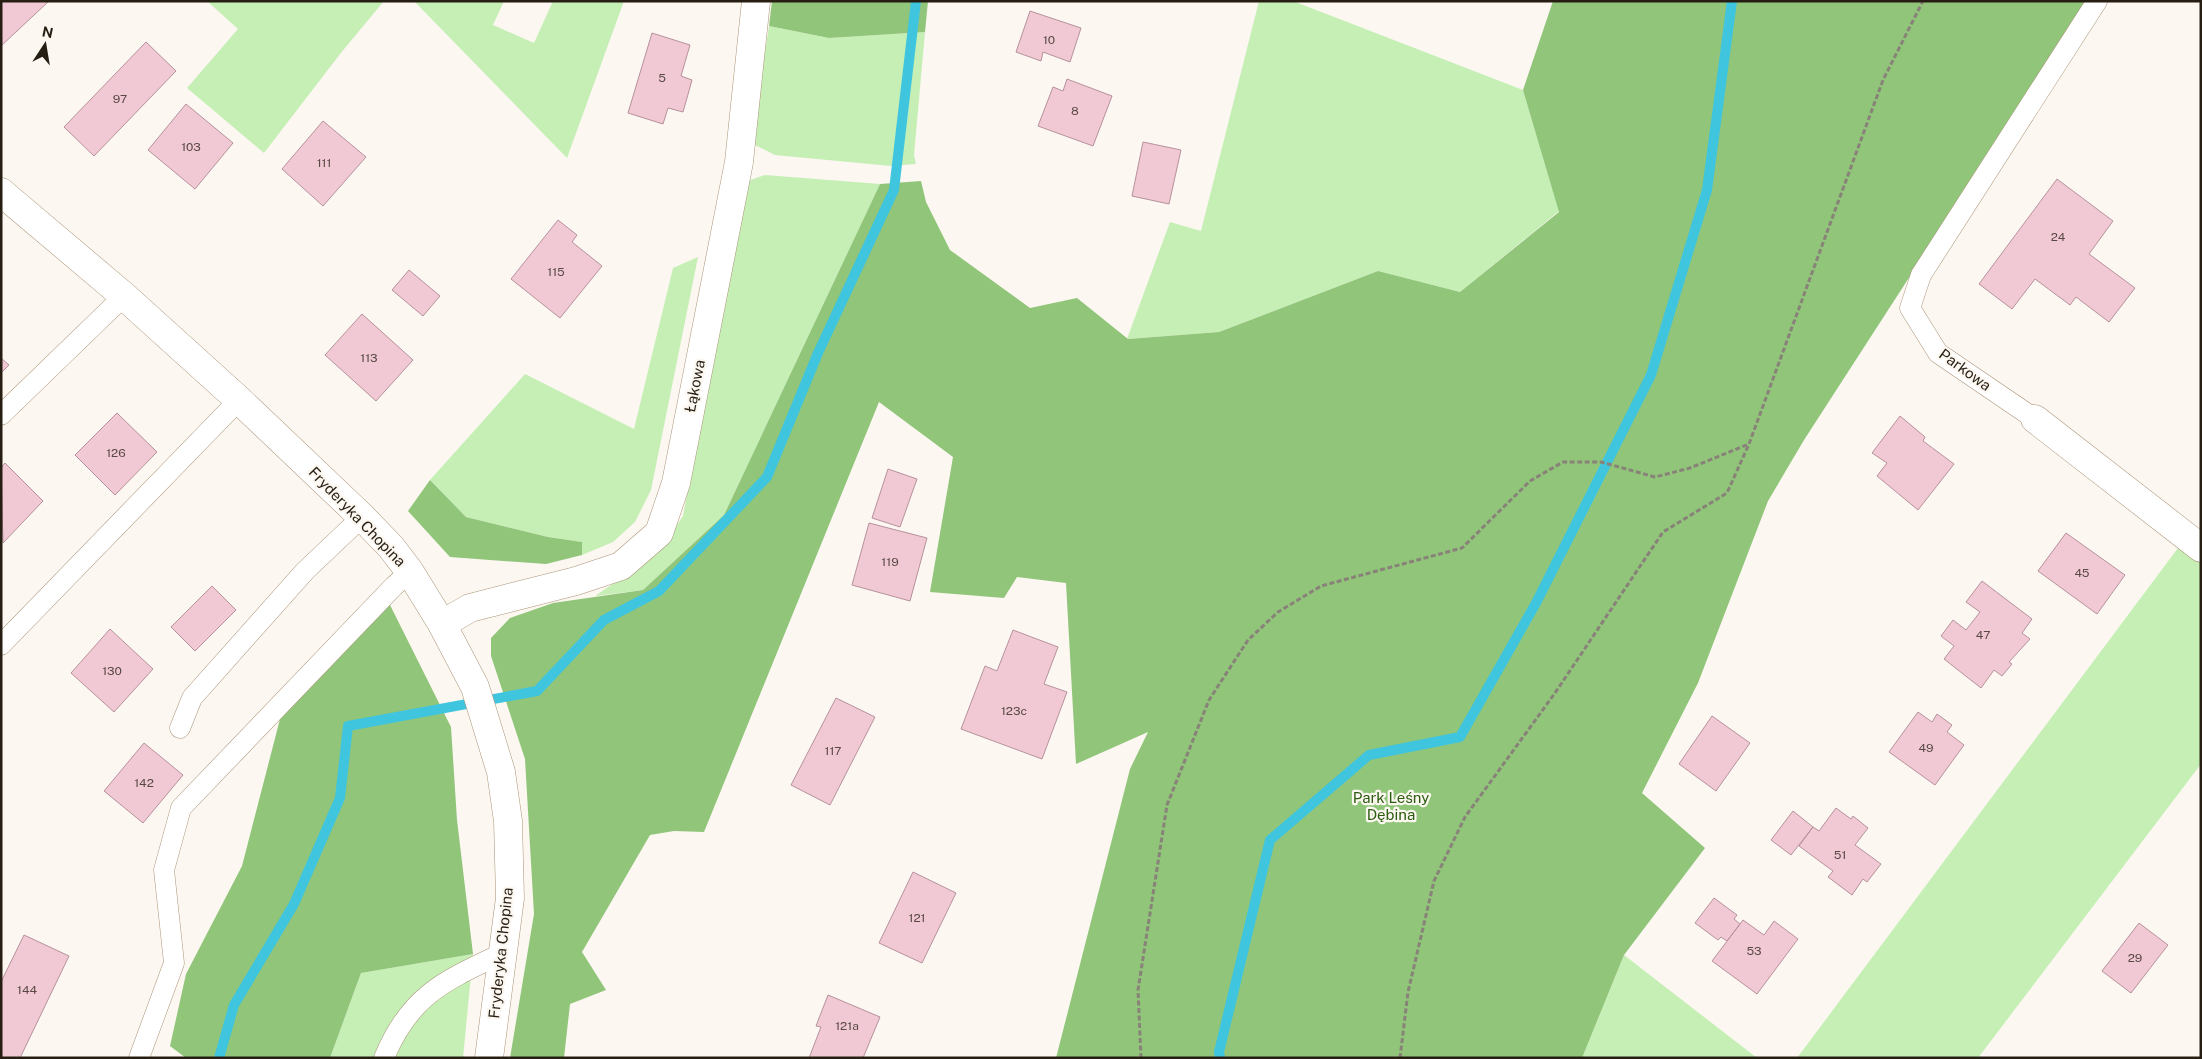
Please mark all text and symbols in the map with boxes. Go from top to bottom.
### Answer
north arrow [20,20,70,70]
text: N [41,23,55,41]
house number: 10 [1043,33,1055,47]
house number: 5 [658,71,666,85]
house number: 97 [113,92,127,106]
house number: 8 [1071,104,1079,118]
house number: 103 [181,140,201,154]
house number: 111 [317,156,331,170]
house number: 24 [2051,230,2066,244]
house number: 115 [547,265,565,279]
street label: Parkowa [1936,345,1994,394]
house number: 113 [360,351,378,365]
street label: Łąkowa [681,358,708,414]
house number: 126 [106,446,126,460]
street label: Fryderyka Chopina [306,463,409,570]
house number: 119 [881,555,899,569]
house number: 45 [2074,566,2090,580]
house number: 47 [1976,628,1990,642]
house number: 130 [102,664,122,678]
house number: 123c [1001,704,1027,718]
house number: 49 [1918,741,1934,755]
house number: 117 [825,744,841,758]
house number: 142 [134,776,154,790]
park label: Park Leśny Dębina [1353,789,1429,823]
house number: 51 [1834,848,1846,862]
street label: Fryderyka Chopina [485,887,516,1019]
house number: 121 [909,911,925,925]
house number: 53 [1746,944,1762,958]
house number: 29 [2128,951,2142,965]
house number: 144 [17,983,37,997]
house number: 121a [835,1019,859,1033]

